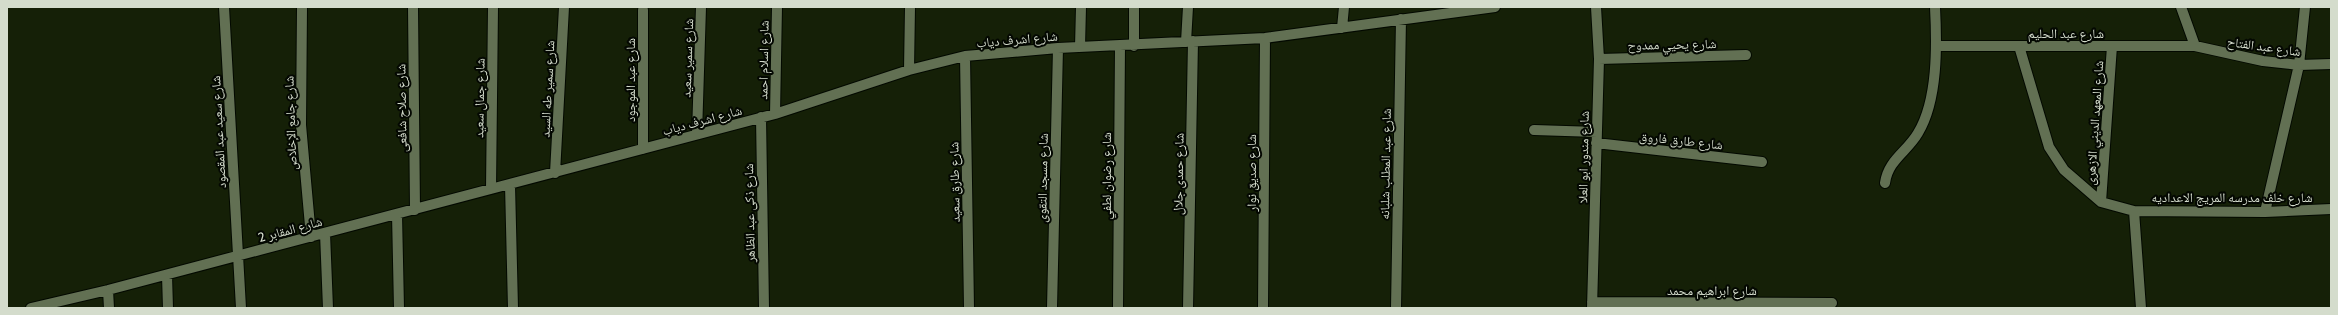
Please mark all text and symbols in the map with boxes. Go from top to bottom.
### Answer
street label: شارع سمير سعيد [678,18,698,98]
street label: شارع اسلام احمد [754,20,774,100]
street label: شارع عبد الحليم [2028,25,2104,43]
street label: شارع اشرف دياب [976,27,1059,53]
street label: شارع عبد الفتاح [2226,33,2302,61]
street label: شارع يحيي ممدوح [1627,35,1717,56]
street label: شارع عبد الموجود [622,38,640,122]
street label: شارع سمير طه السيد [536,40,560,138]
street label: شارع جمال سعيد [470,58,490,138]
street label: شارع المعهد الديني الازهرى [2082,60,2110,186]
street label: شارع صلاح شافعى [392,64,412,152]
street label: شارع سعيد عبد المقصود [207,75,231,189]
street label: شارع جامع الإخلاص [280,75,302,171]
street label: شارع اشرف دياب [660,102,744,140]
street label: شارع عبد المطلب شلبانه [1376,108,1396,220]
street label: شارع مندور ابو العلا [1574,111,1594,203]
street label: شارع طارق فاروق [1638,128,1724,154]
street label: شارع رضوان لطفي [1098,132,1117,220]
street label: شارع مسجد التقوى [1033,133,1053,223]
street label: شارع حمدى جلال [1169,133,1189,215]
street label: شارع صديق نوار [1243,134,1261,213]
street label: شارع طارق سعيد [945,142,965,222]
street label: شارع ذكى عبد الظاهر [740,163,760,264]
street label: شارع خلف مدرسه المريج الاعداديه [2152,189,2312,207]
street label: شارع المقابر 2 [256,213,324,247]
street label: شارع ابراهيم محمد [1667,282,1757,300]

